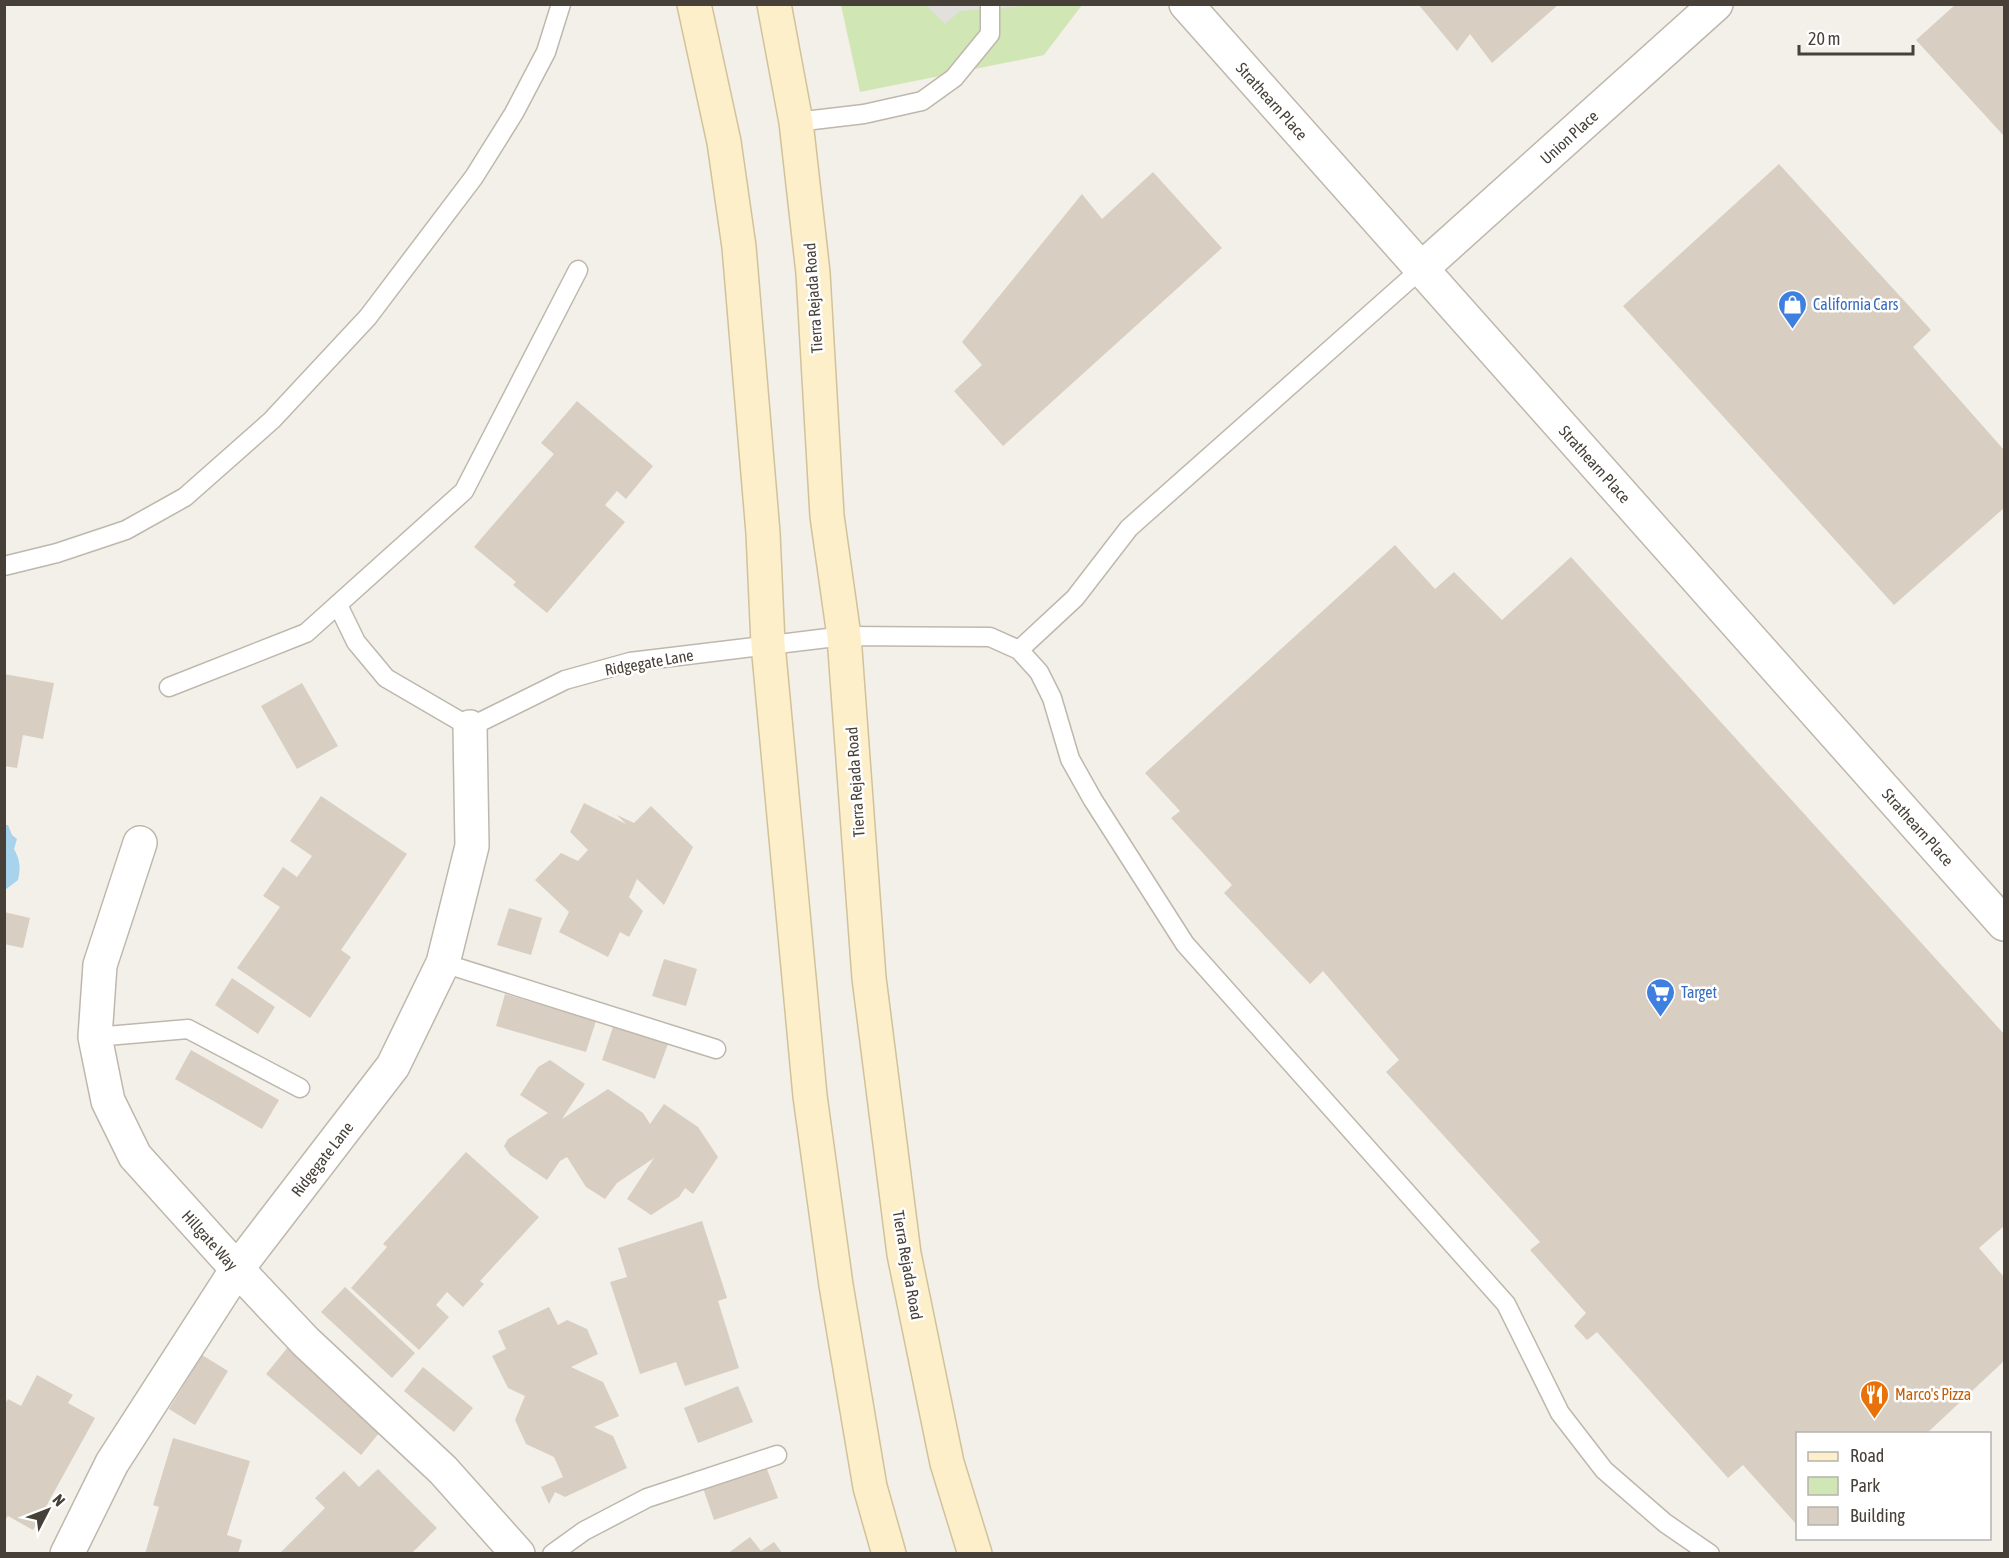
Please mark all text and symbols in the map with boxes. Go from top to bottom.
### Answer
scale bar [1799,18,1913,56]
text: 20 m [1808,28,1840,49]
street label: Strathearn Place [1233,59,1311,143]
street label: Union Place [1537,107,1601,167]
street label: Tierra Rejada Road [800,242,827,354]
shop icon: California Cars [1776,288,1808,330]
place label: California Cars [1813,295,1899,313]
street label: Strathearn Place [1556,422,1634,506]
street label: Ridgegate Lane [603,645,695,680]
street label: Tierra Rejada Road [842,726,869,838]
street label: Strathearn Place [1879,785,1957,869]
supermarket icon: Target [1644,976,1676,1018]
place label: Target [1681,983,1717,1002]
street label: Ridgegate Lane [287,1118,357,1200]
street label: Hillgate Way [178,1206,242,1275]
street label: Tierra Rejada Road [889,1209,926,1321]
restaurant icon: Marco's Pizza [1858,1378,1890,1420]
place label: Marco's Pizza [1895,1385,1971,1403]
legend [1796,1432,1991,1540]
text: Road [1850,1445,1884,1466]
text: Park [1850,1475,1880,1496]
north arrow [18,1480,78,1540]
text: N [49,1490,69,1509]
text: Building [1850,1505,1905,1526]

